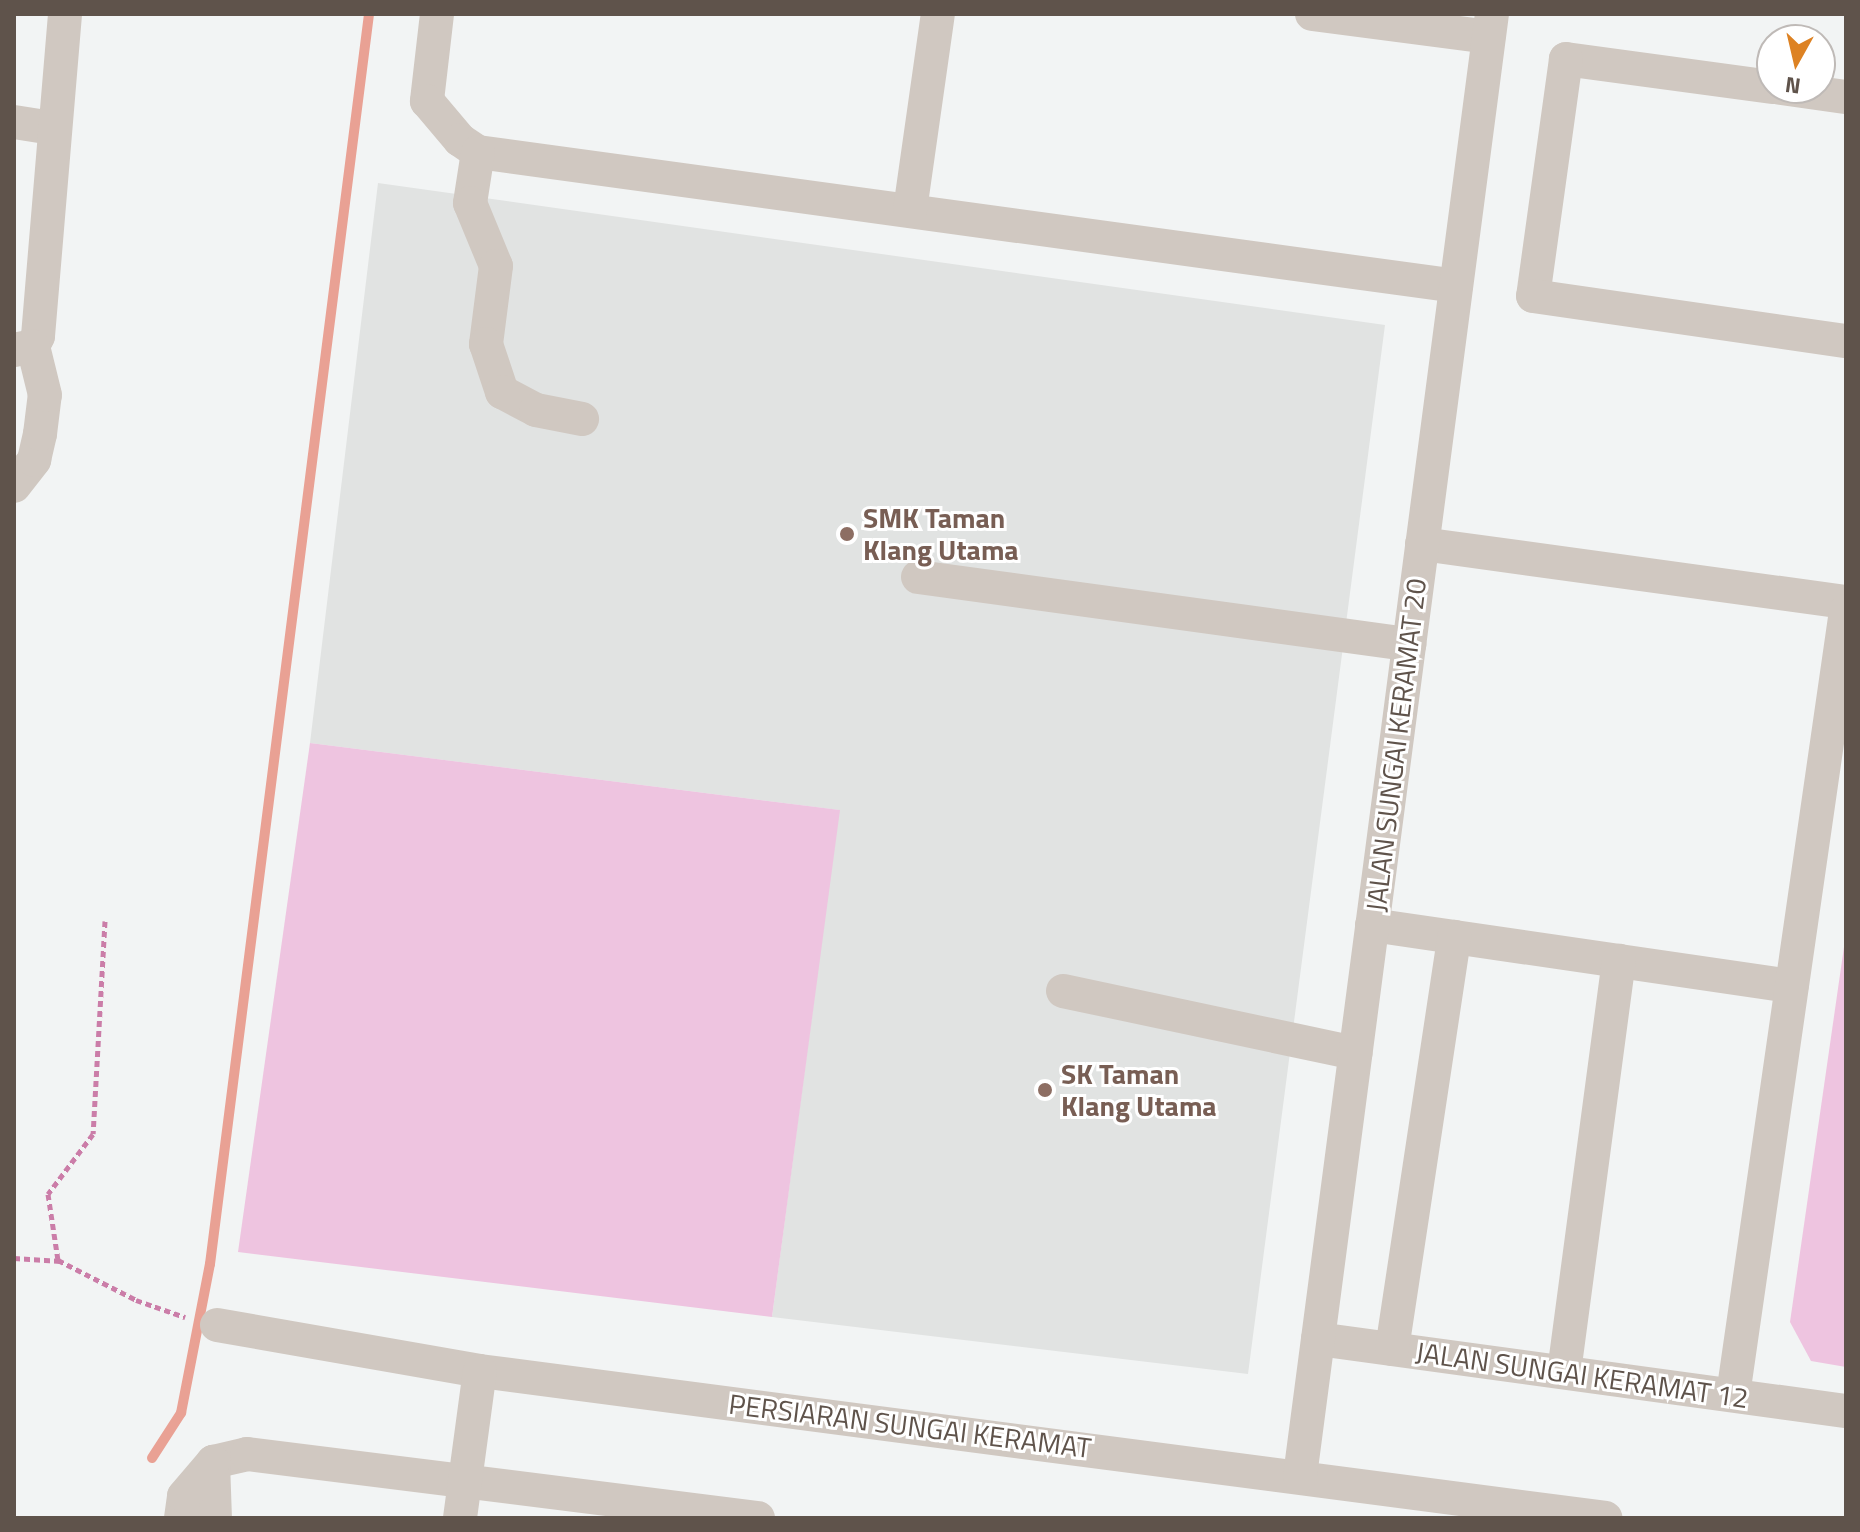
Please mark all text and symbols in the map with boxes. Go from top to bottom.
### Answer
north arrow [1756,24,1836,104]
text: N [1783,68,1803,104]
place label: SMK Taman Klang Utama [863,501,1019,567]
marker: SMK Taman Klang Utama [838,525,856,543]
street label: JALAN SUNGAI KERAMAT 20 [1359,577,1433,913]
place label: SK Taman Klang Utama [1061,1057,1217,1123]
marker: SK Taman Klang Utama [1036,1081,1054,1099]
street label: JALAN SUNGAI KERAMAT 12 [1414,1335,1750,1415]
street label: PERSIARAN SUNGAI KERAMAT [727,1387,1093,1465]

